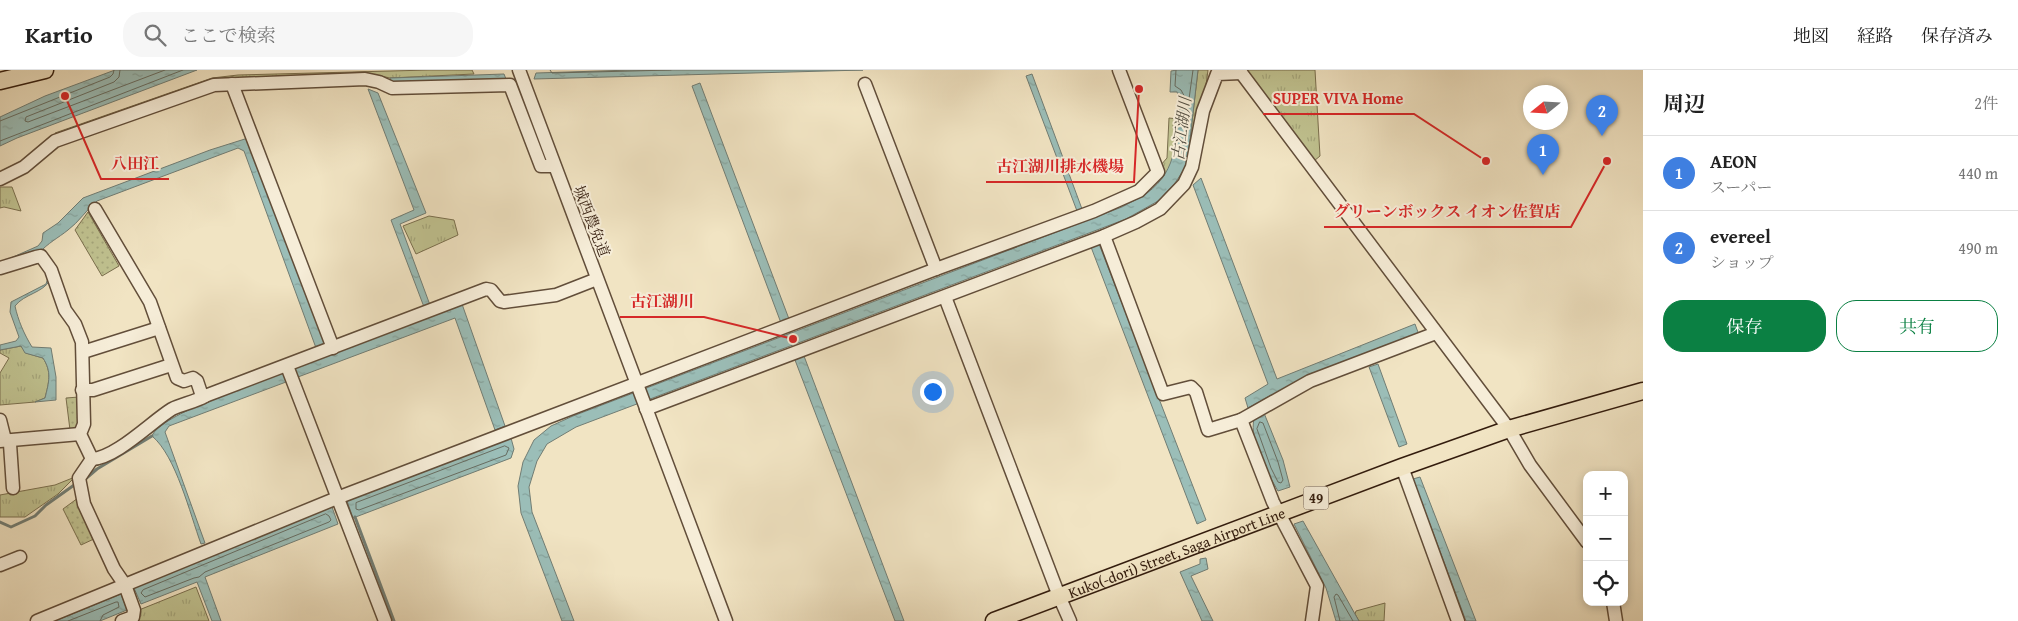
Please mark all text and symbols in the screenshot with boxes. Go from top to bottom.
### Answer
search box [123,12,473,57]
text: Kartio [25,17,93,52]
icon: search [141,21,169,49]
text: ここで検索 [181,21,276,49]
text: 地図 [1793,22,1829,49]
text: 経路 [1857,22,1893,49]
text: 保存済み [1921,22,1993,49]
callout: SUPER VIVA Home [1263,83,1414,114]
north arrow [1523,85,1568,130]
text: SUPER VIVA Home [1273,86,1403,110]
text: 周辺 [1663,88,1705,119]
text: 2件 [1974,91,1998,115]
water label: 古江湖川 [1165,94,1197,162]
pin: 2 [1586,95,1618,136]
pin: 1 [1527,134,1559,175]
text: AEON [1710,147,1757,175]
callout: 八田江 [101,148,169,179]
text: 八田江 [111,151,159,175]
callout: 古江湖川排水機場 [986,151,1134,182]
text: 古江湖川排水機場 [996,154,1124,178]
text: 1 [1675,161,1683,185]
text: 440 m [1958,161,1998,185]
text: スーパー [1710,175,1772,199]
street label: 城西農免道 [569,182,615,260]
callout: グリーンボックス イオン佐賀店 [1324,196,1571,227]
text: グリーンボックス イオン佐賀店 [1334,199,1560,223]
text: evereel [1710,222,1771,250]
text: 2 [1675,236,1683,260]
text: 490 m [1958,236,1998,260]
text: ショップ [1710,250,1774,274]
callout: 古江湖川 [620,286,704,317]
text: 古江湖川 [630,289,694,313]
button: 保存 [1663,300,1826,352]
button: 共有 [1836,300,1998,352]
your location [920,379,946,405]
map controls [1583,471,1628,606]
button: + [1583,471,1628,516]
road number: 49 [1304,486,1328,509]
street label: Kuko(-dori) Street, Saga Airport Line [1065,502,1288,603]
button: − [1583,516,1628,561]
button: locate [1583,561,1628,606]

